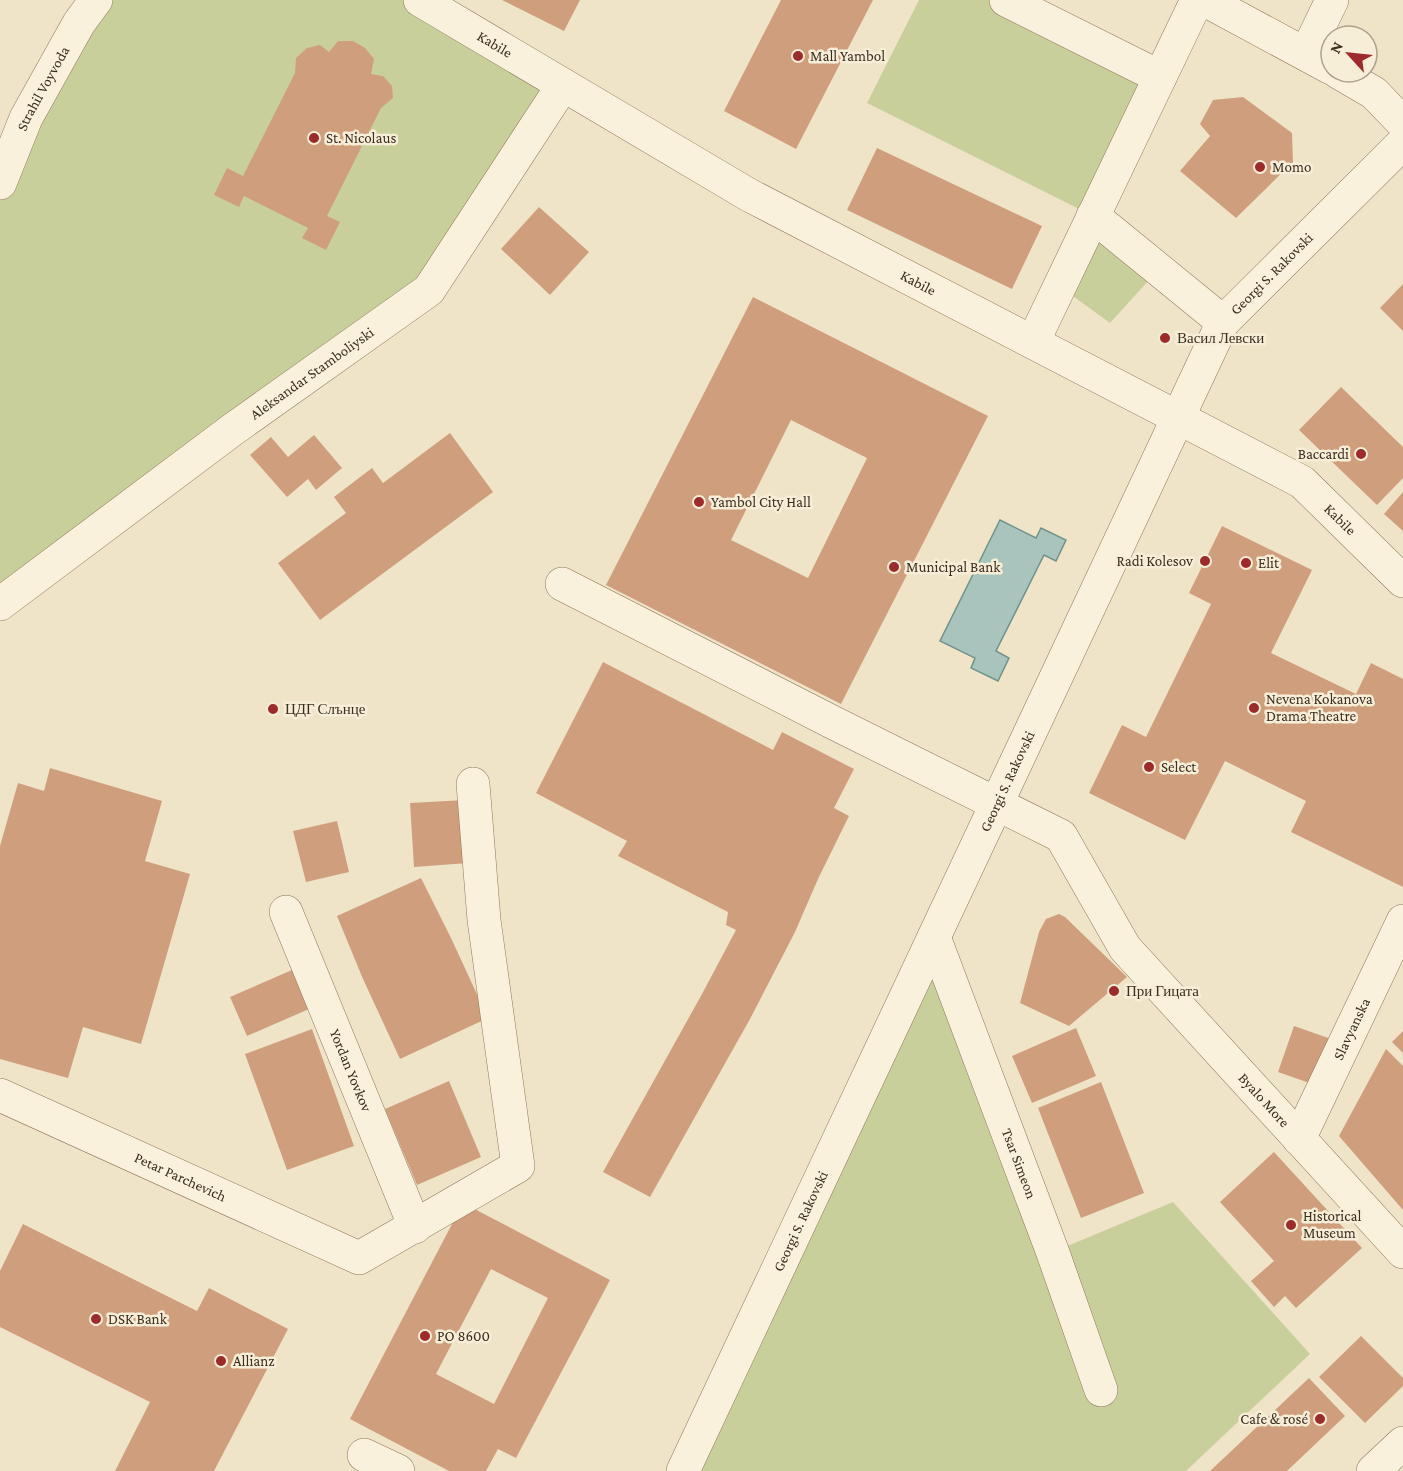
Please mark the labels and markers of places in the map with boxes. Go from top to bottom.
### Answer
place label: Mall Yambol [810,48,885,64]
marker: Mall Yambol [791,49,805,63]
place label: St. Nicolaus [326,130,396,146]
marker: St. Nicolaus [307,131,321,145]
place label: Momo [1272,159,1311,175]
marker: Momo [1253,160,1267,174]
place label: Васил Левски [1177,330,1264,346]
marker: Васил Левски [1158,331,1172,345]
place label: Baccardi [1298,446,1349,462]
marker: Baccardi [1354,447,1368,461]
place label: Yambol City Hall [711,494,811,511]
marker: Yambol City Hall [692,495,706,509]
place label: Radi Kolesov [1117,553,1193,569]
marker: Radi Kolesov [1198,554,1212,568]
place label: Elit [1258,555,1280,571]
marker: Elit [1239,556,1253,570]
place label: Municipal Bank [906,559,1001,576]
marker: Municipal Bank [887,560,901,574]
place label: Nevena Kokanova Drama Theatre [1266,691,1373,724]
place label: ЦДГ Слънце [285,701,366,717]
marker: Nevena Kokanova Drama Theatre [1247,701,1261,715]
marker: ЦДГ Слънце [266,702,280,716]
place label: Select [1161,759,1197,775]
marker: Select [1142,760,1156,774]
place label: При Гицата [1126,983,1199,999]
marker: При Гицата [1107,984,1121,998]
place label: Historical Museum [1303,1208,1361,1241]
marker: Historical Museum [1284,1218,1298,1232]
place label: DSK Bank [108,1311,168,1327]
marker: DSK Bank [89,1312,103,1326]
place label: PO 8600 [437,1328,490,1344]
marker: PO 8600 [418,1329,432,1343]
place label: Allianz [233,1353,275,1369]
marker: Allianz [214,1354,228,1368]
place label: Cafe & rosé [1240,1411,1308,1427]
marker: Cafe & rosé [1313,1412,1327,1426]

